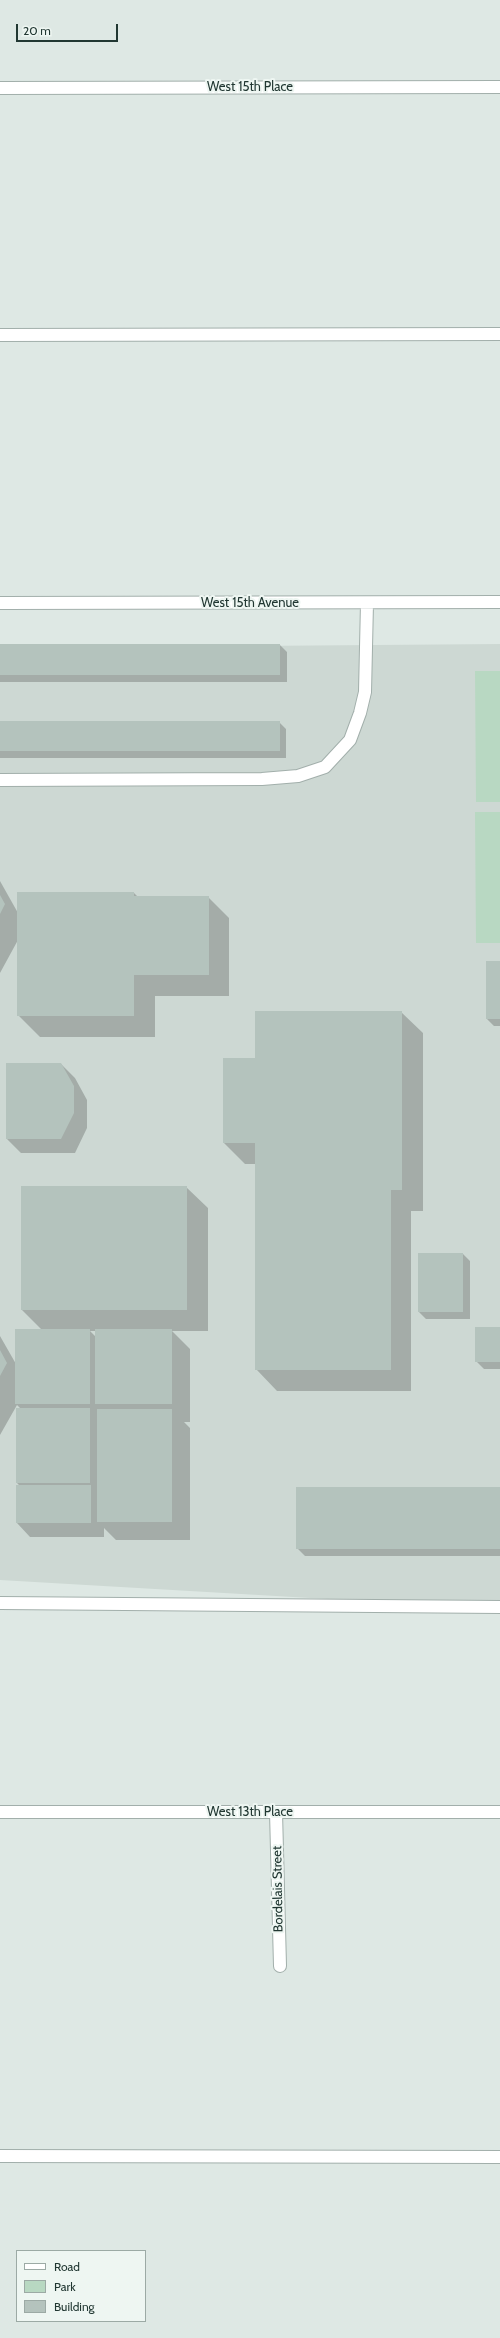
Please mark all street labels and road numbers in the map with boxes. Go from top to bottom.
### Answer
street label: West 15th Place [207,79,293,95]
street label: West 15th Avenue [201,595,299,611]
street label: West 13th Place [207,1804,293,1820]
street label: Bordelais Street [269,1846,287,1932]

